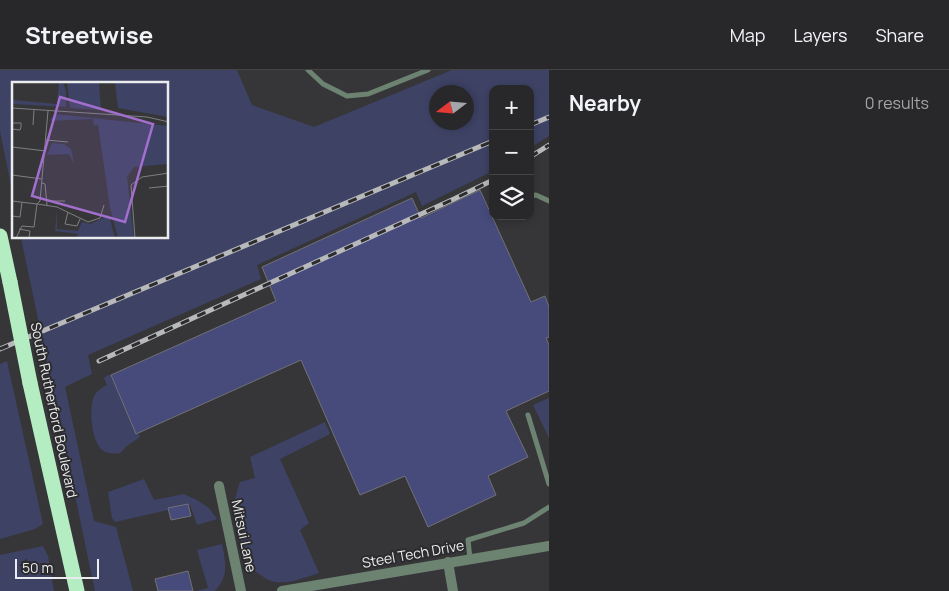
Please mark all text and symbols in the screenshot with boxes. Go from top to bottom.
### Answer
text: Streetwise [25,18,153,51]
text: Map [730,23,765,47]
text: Layers [793,23,847,47]
text: Share [875,23,924,47]
inset map [12,82,169,239]
north arrow [429,85,474,130]
map controls [489,85,534,220]
button: + [489,85,534,130]
text: Nearby [569,89,641,117]
text: 0 results [865,92,929,114]
button: − [489,130,534,175]
button: layers [489,175,534,220]
street label: South Rutherford Boulevard [27,320,82,500]
street label: Mitsui Lane [228,498,261,574]
street label: Steel Tech Drive [360,535,465,572]
scale bar [15,556,99,579]
text: 50 m [22,558,53,577]

